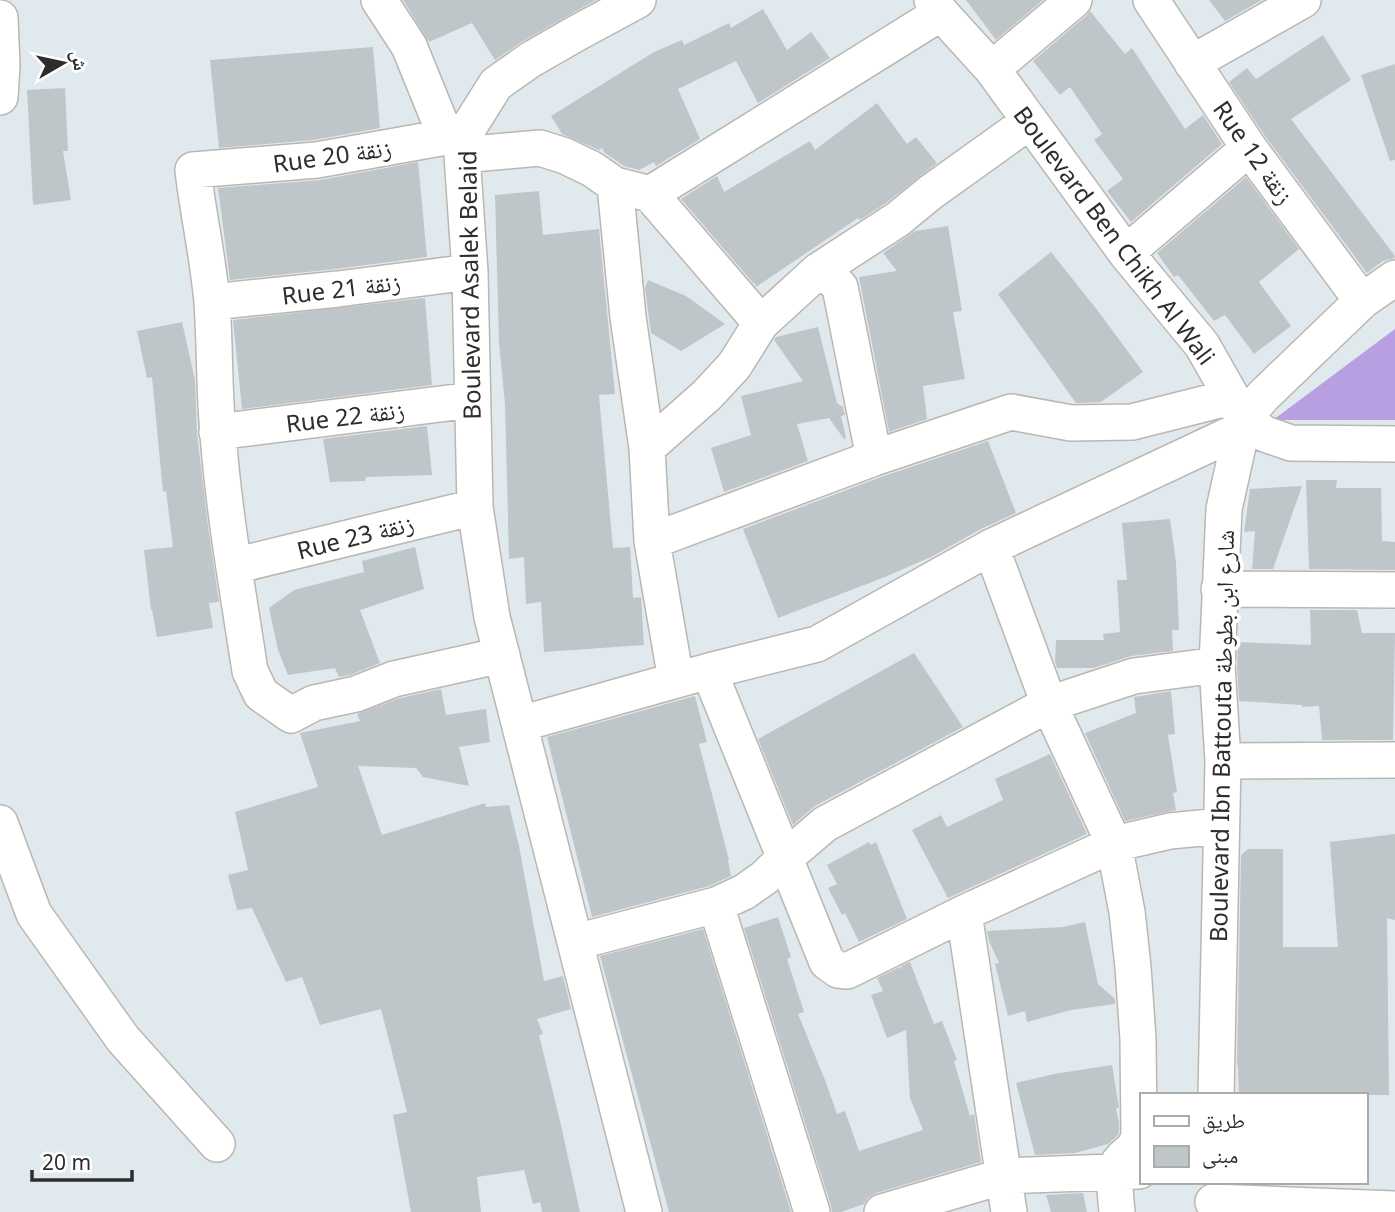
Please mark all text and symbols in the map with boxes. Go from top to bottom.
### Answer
north arrow [28,28,98,98]
text: ش [65,48,94,72]
street label: Rue 12 زنقة [1206,94,1302,210]
street label: Boulevard Ben Chikh Al Wali [1007,99,1223,371]
street label: Rue 20 زنقة [271,130,393,180]
street label: Boulevard Asalek Belaid [450,150,488,420]
street label: Rue 21 زنقة [280,264,402,312]
street label: Rue 22 زنقة [284,392,406,440]
street label: Rue 23 زنقة [293,506,417,566]
street label: Boulevard Ibn Battouta شارع ابن بطوطة [1201,530,1241,942]
legend [1140,1093,1367,1184]
text: طريق [1202,1106,1245,1134]
scale bar [32,1138,131,1182]
text: مبنى [1202,1141,1238,1169]
text: 20 m [42,1148,91,1176]

